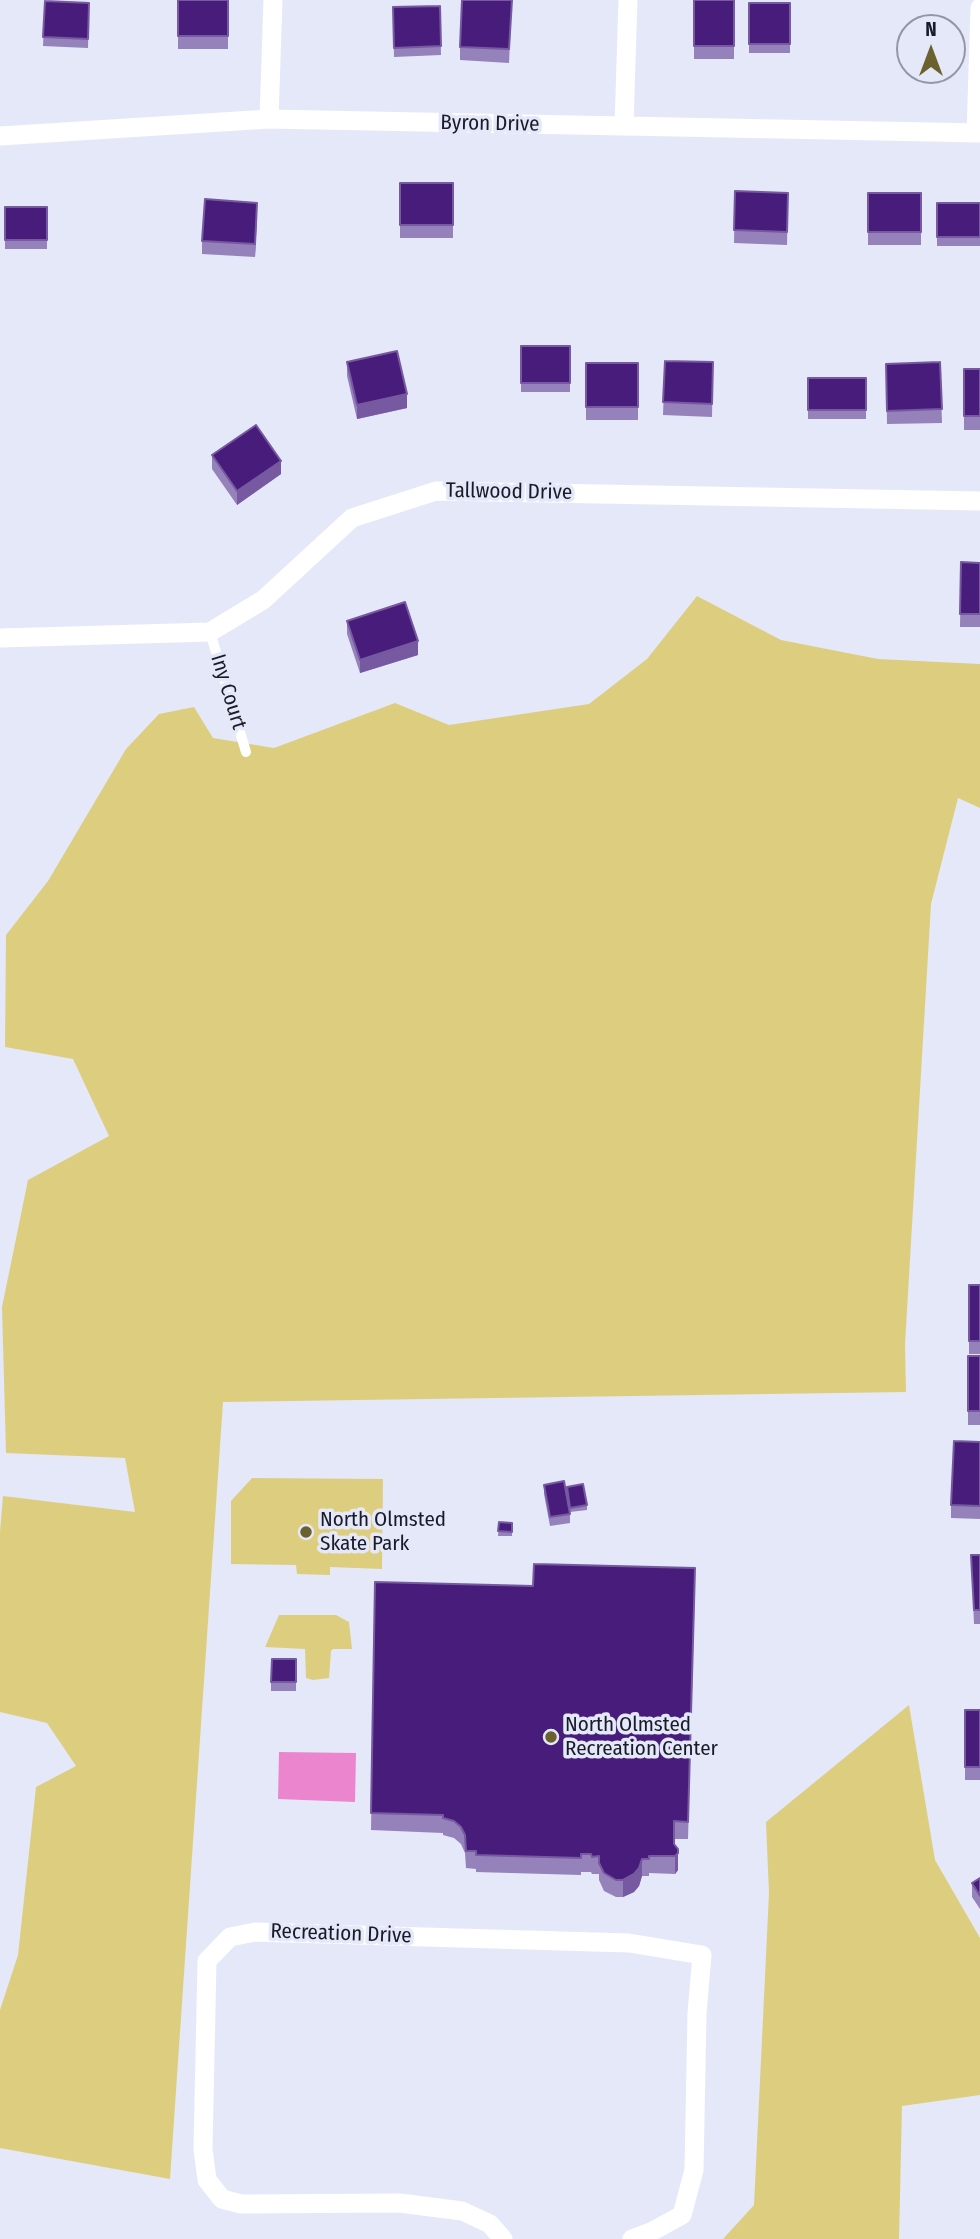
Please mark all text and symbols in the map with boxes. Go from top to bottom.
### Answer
north arrow [896,14,966,84]
text: N [925,18,937,41]
street label: Byron Drive [440,111,540,137]
street label: Tallwood Drive [446,478,572,506]
street label: Iny Court [205,651,251,733]
place label: North Olmsted Skate Park [320,1507,446,1557]
marker: North Olmsted Skate Park [298,1524,314,1540]
place label: North Olmsted Recreation Center [565,1712,718,1762]
marker: North Olmsted Recreation Center [543,1729,559,1745]
street label: Recreation Drive [270,1919,412,1949]

